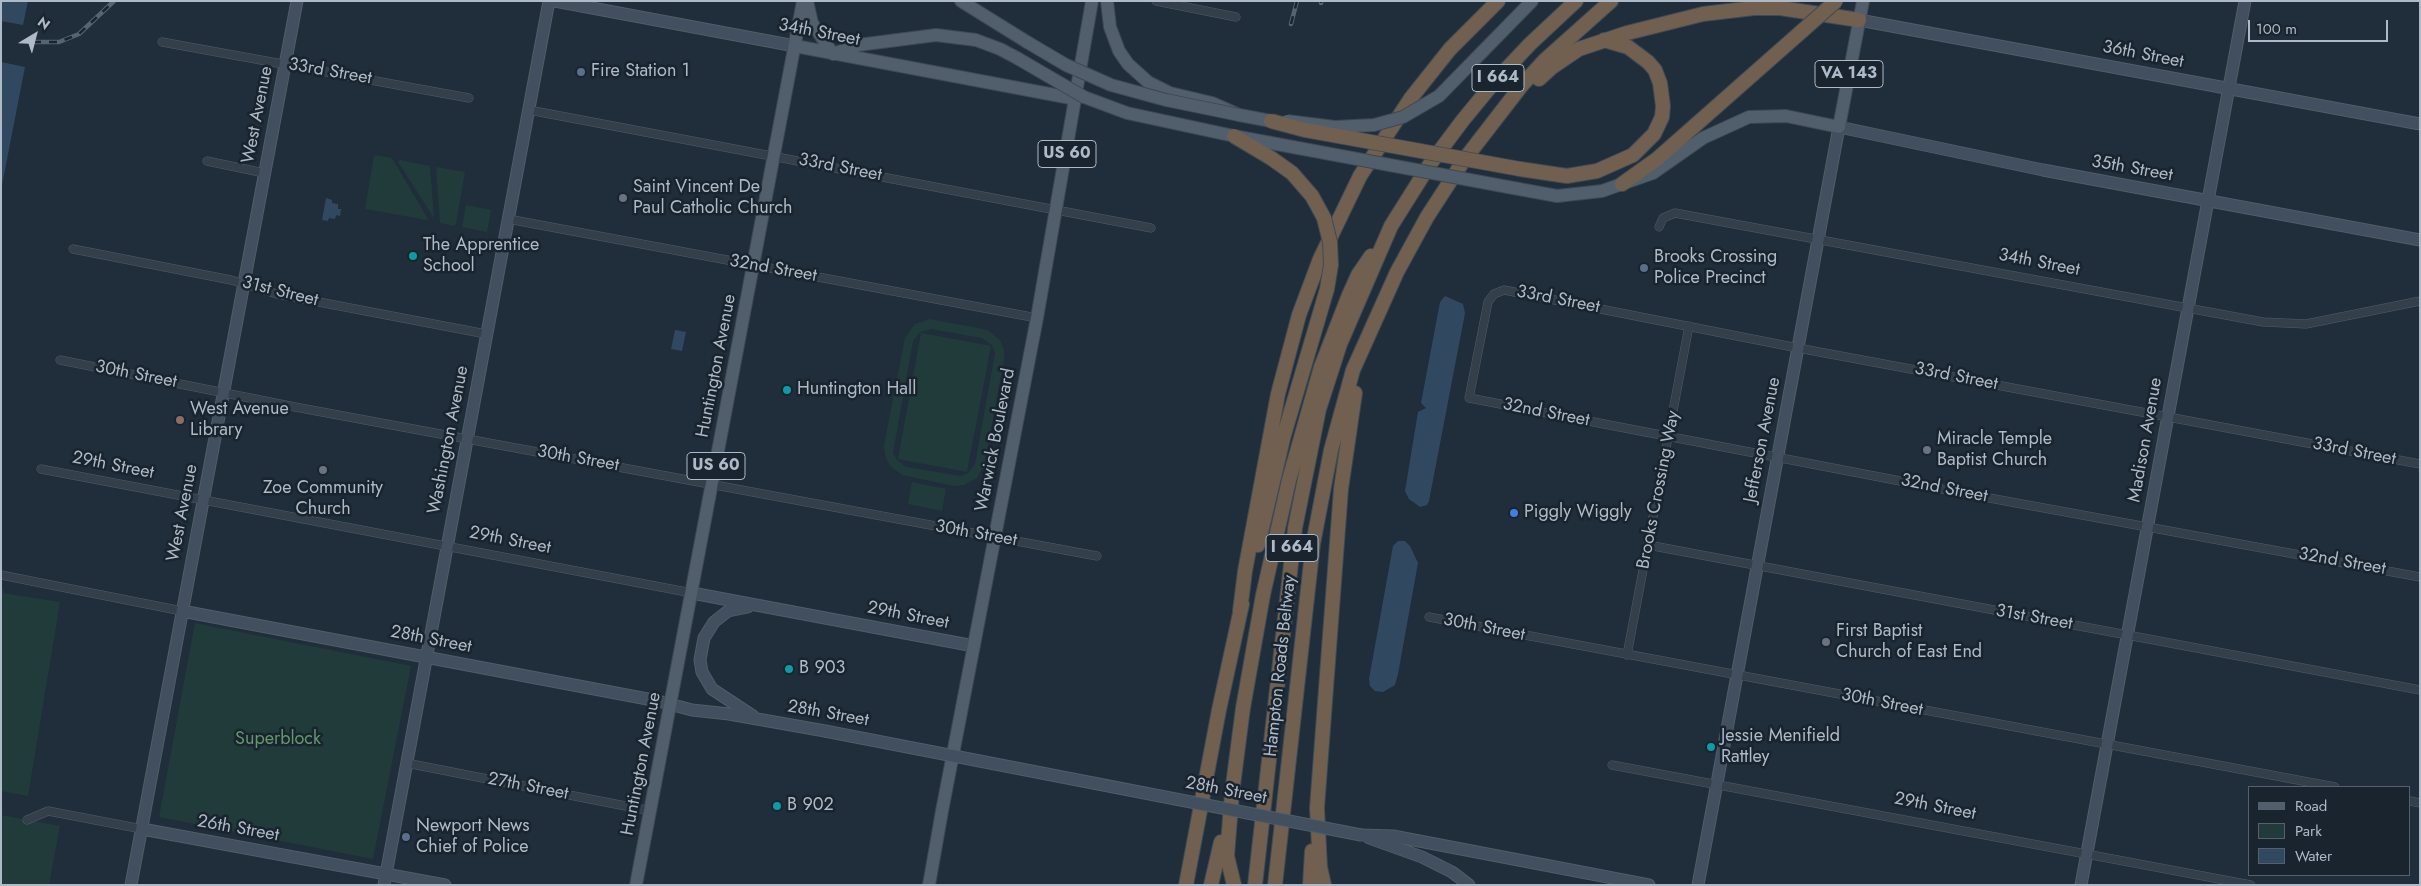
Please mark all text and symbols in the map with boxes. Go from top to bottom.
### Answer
north arrow [10,10,60,60]
scale bar [2251,10,2391,42]
text: N [34,12,54,34]
street label: 34th Street [776,15,862,51]
text: 100 m [2256,18,2297,40]
street label: 36th Street [2101,37,2185,73]
street label: 33rd Street [287,54,373,90]
place label: Fire Station 1 [591,61,690,83]
road number: VA 143 [1815,61,1883,88]
street label: West Avenue [238,64,278,166]
road number: I 664 [1472,64,1524,92]
marker: Fire Station 1 [575,66,587,78]
road number: US 60 [1038,140,1096,168]
street label: 33rd Street [796,149,884,187]
street label: 35th Street [2090,151,2174,187]
place label: Saint Vincent De Paul Catholic Church [633,177,793,220]
marker: Saint Vincent De Paul Catholic Church [617,192,629,204]
place label: The Apprentice School [423,235,539,278]
street label: 34th Street [1996,245,2082,281]
place label: Brooks Crossing Police Precinct [1654,247,1777,290]
marker: The Apprentice School [407,250,419,262]
street label: 32nd Street [728,251,818,287]
marker: Brooks Crossing Police Precinct [1638,262,1650,274]
street label: 31st Street [240,272,320,312]
street label: 33rd Street [1514,281,1602,319]
street label: Huntington Avenue [693,293,741,439]
street label: 30th Street [93,357,179,393]
street label: 33rd Street [1912,358,2000,396]
street label: Washington Avenue [424,364,474,516]
street label: Warwick Boulevard [971,366,1021,514]
street label: Jefferson Avenue [1740,375,1786,505]
street label: Madison Avenue [2124,376,2168,504]
place label: Huntington Hall [797,379,916,401]
marker: Huntington Hall [781,384,793,396]
street label: 32nd Street [1501,394,1591,432]
place label: West Avenue Library [190,399,289,442]
street label: Brooks Crossing Way [1633,409,1685,571]
marker: West Avenue Library [174,414,186,426]
place label: Miracle Temple Baptist Church [1937,429,2052,472]
street label: 33rd Street [2310,433,2398,471]
street label: 30th Street [535,441,621,477]
marker: Miracle Temple Baptist Church [1921,444,1933,456]
street label: 29th Street [70,448,156,484]
road number: US 60 [687,452,745,480]
street label: West Avenue [163,462,203,564]
marker: Zoe Community Church [317,464,329,476]
street label: 32nd Street [1899,470,1989,508]
place label: Zoe Community Church [263,478,383,520]
place label: Piggly Wiggly [1524,502,1632,524]
marker: Piggly Wiggly [1508,507,1520,519]
street label: 30th Street [933,516,1019,552]
street label: 29th Street [467,523,553,559]
road number: I 664 [1266,534,1318,562]
street label: 32nd Street [2297,544,2387,580]
street label: Hampton Roads Beltway [1261,574,1301,758]
street label: 29th Street [865,598,951,634]
street label: 31st Street [1994,601,2074,635]
street label: 30th Street [1441,610,1527,646]
place label: First Baptist Church of East End [1836,621,1982,664]
street label: 28th Street [389,622,473,658]
marker: First Baptist Church of East End [1820,636,1832,648]
place label: B 903 [799,658,845,680]
marker: B 903 [783,663,795,675]
street label: 30th Street [1839,685,1925,721]
street label: Huntington Avenue [618,691,666,837]
street label: 28th Street [786,696,870,732]
place label: Jessie Menifield Rattley [1721,726,1840,769]
park label: Superblock [235,729,321,751]
marker: Jessie Menifield Rattley [1705,741,1717,753]
street label: 27th Street [486,769,570,805]
street label: 28th Street [1184,773,1268,809]
legend [2248,786,2411,876]
street label: 29th Street [1892,789,1978,825]
place label: B 902 [787,795,834,817]
text: Road [2295,795,2327,817]
marker: B 902 [771,800,783,812]
street label: 26th Street [195,811,281,847]
place label: Newport News Chief of Police [416,816,530,859]
text: Park [2295,820,2322,842]
marker: Newport News Chief of Police [400,831,412,843]
text: Water [2295,845,2332,867]

